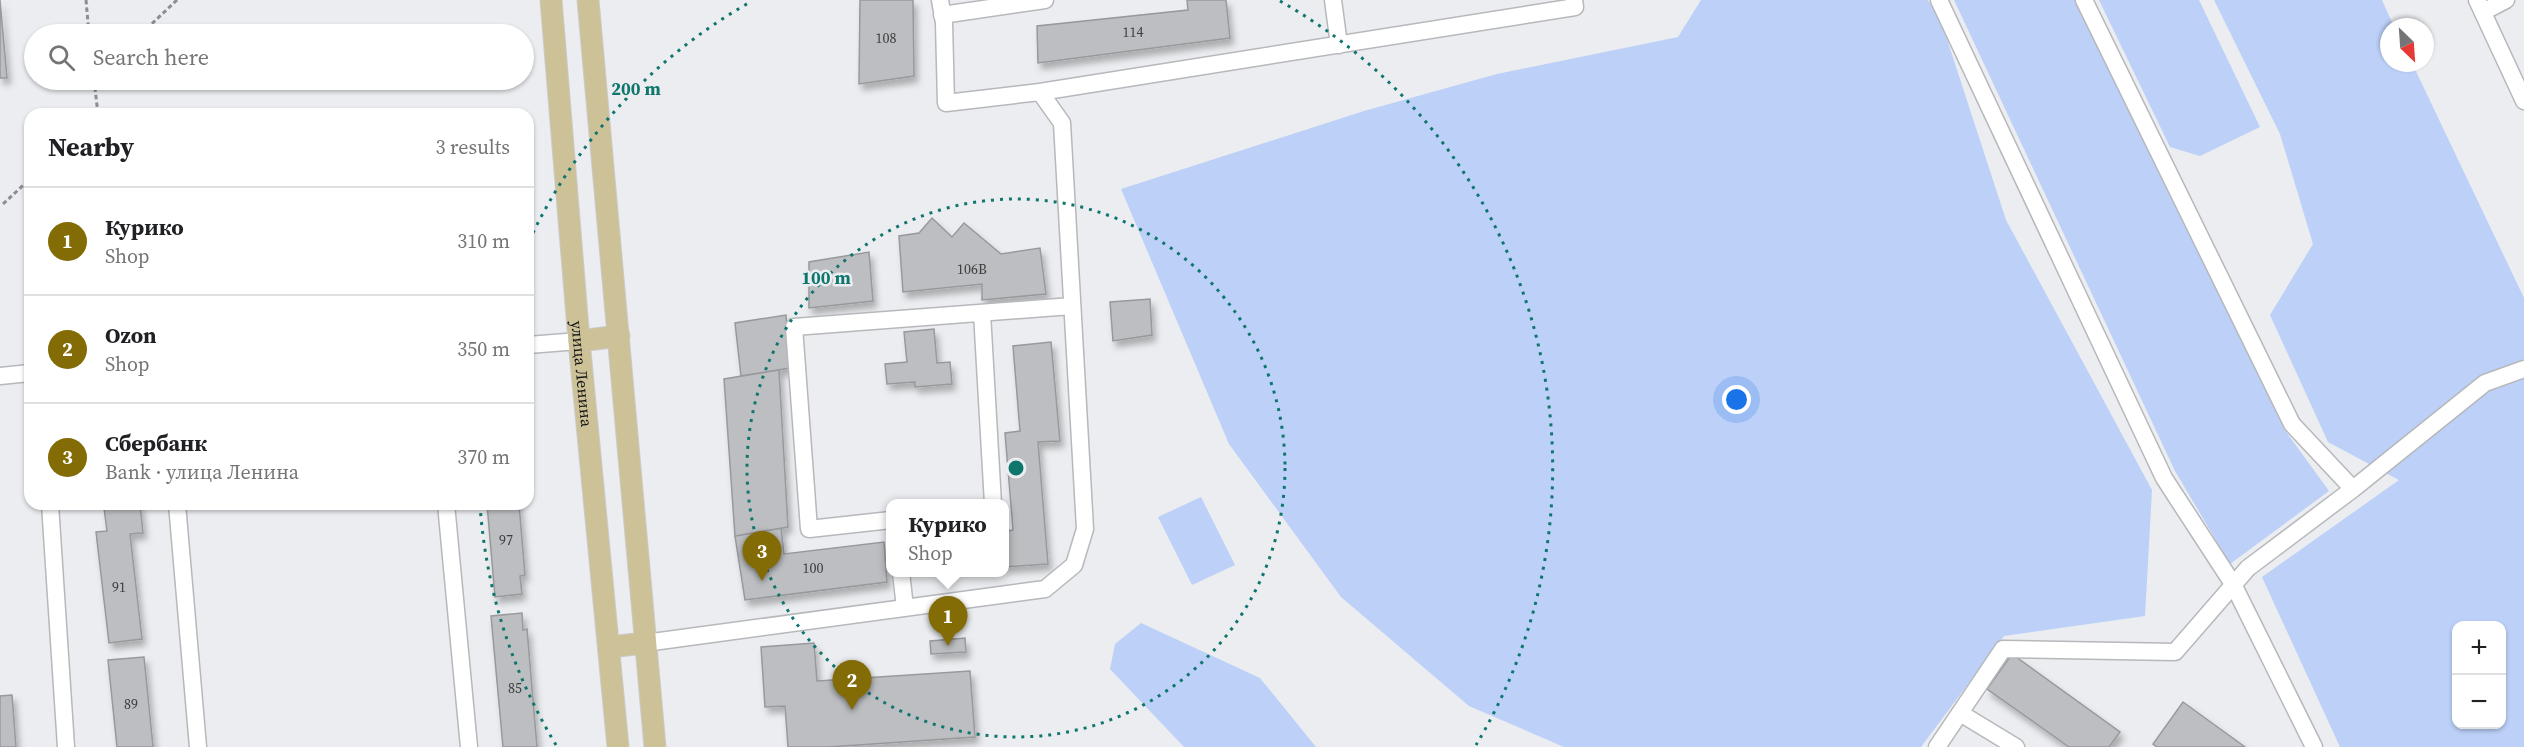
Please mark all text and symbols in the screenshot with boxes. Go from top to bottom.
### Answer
north arrow [2380,18,2434,72]
house number: 114 [1123,22,1144,42]
search box [24,24,534,90]
house number: 108 [876,28,897,48]
icon: search [45,41,78,74]
text: Search here [93,42,209,72]
text: 200 m [611,76,661,101]
text: Nearby [48,129,134,165]
text: 3 results [435,133,510,161]
text: Курико [105,212,184,242]
text: 1 [62,227,73,255]
text: 310 m [457,227,510,255]
text: Shop [105,242,150,270]
house number: 106В [957,259,987,279]
text: 100 m [801,265,851,290]
text: Ozon [105,320,157,350]
street label: улица Ленина [566,320,598,429]
text: 2 [62,335,73,363]
text: 350 m [457,335,510,363]
text: Shop [105,350,150,378]
your location [1722,385,1751,414]
text: Сбербанк [105,428,207,458]
text: 3 [62,443,73,471]
text: 370 m [457,443,510,471]
text: Bank · улица Ленина [105,458,299,486]
centre of rings [1006,458,1026,478]
popup [886,499,1009,577]
text: Курико [908,509,987,539]
house number: 97 [499,530,513,550]
pin: 3 [742,532,782,581]
text: Shop [908,539,953,567]
house number: 100 [803,558,824,578]
house number: 91 [112,577,126,597]
pin: 1 [928,596,968,646]
map controls [2452,621,2506,729]
button: + [2452,621,2506,675]
pin: 2 [832,660,872,710]
button: − [2452,675,2506,729]
house number: 85 [508,678,522,698]
house number: 89 [124,694,138,714]

